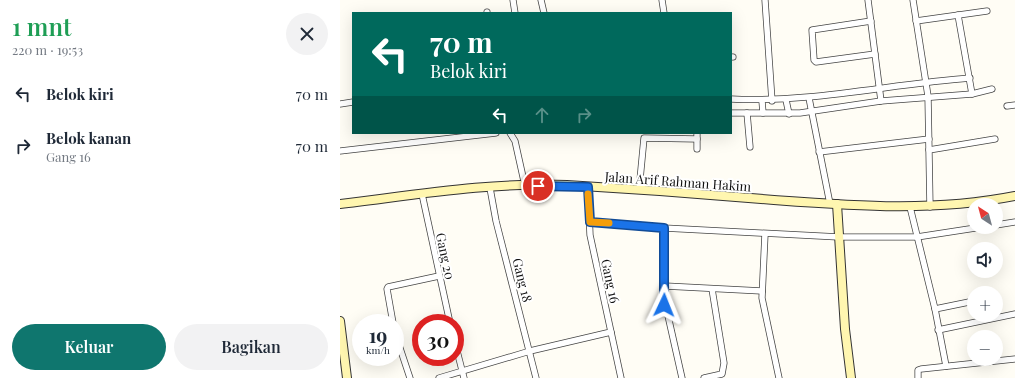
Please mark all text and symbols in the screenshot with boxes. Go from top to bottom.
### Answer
text: 1 mnt [12,10,71,42]
button: close [286,13,328,55]
text: 70 m [430,23,493,60]
icon: left [364,28,416,80]
text: 220 m · 19:53 [12,41,83,58]
text: Belok kiri [430,59,507,83]
icon: left [12,83,34,105]
text: Belok kiri [46,84,114,104]
text: 70 m [296,84,328,104]
icon: left [489,104,511,126]
icon: ahead [531,104,553,126]
icon: right [573,104,595,126]
text: Belok kanan [46,128,131,148]
icon: right [12,135,34,157]
text: 70 m [296,136,328,156]
text: Gang 16 [46,148,91,165]
street label: Jalan Arif Rahman Hakim [603,167,752,195]
pin [521,169,555,203]
icon: arrive [527,175,549,197]
north arrow [967,198,1003,234]
map controls [967,198,1003,366]
street label: Gang 20 [433,231,459,281]
button: sound [967,242,1003,278]
street label: Gang 18 [509,256,537,304]
street label: Gang 16 [598,257,624,305]
position arrow [643,284,685,326]
button: + [967,286,1003,322]
speed limit sign: 30 [412,314,464,366]
text: 19 [369,321,387,348]
button: Keluar [12,324,166,370]
button: Bagikan [174,324,328,370]
button: − [967,330,1003,366]
text: km/h [366,343,390,357]

